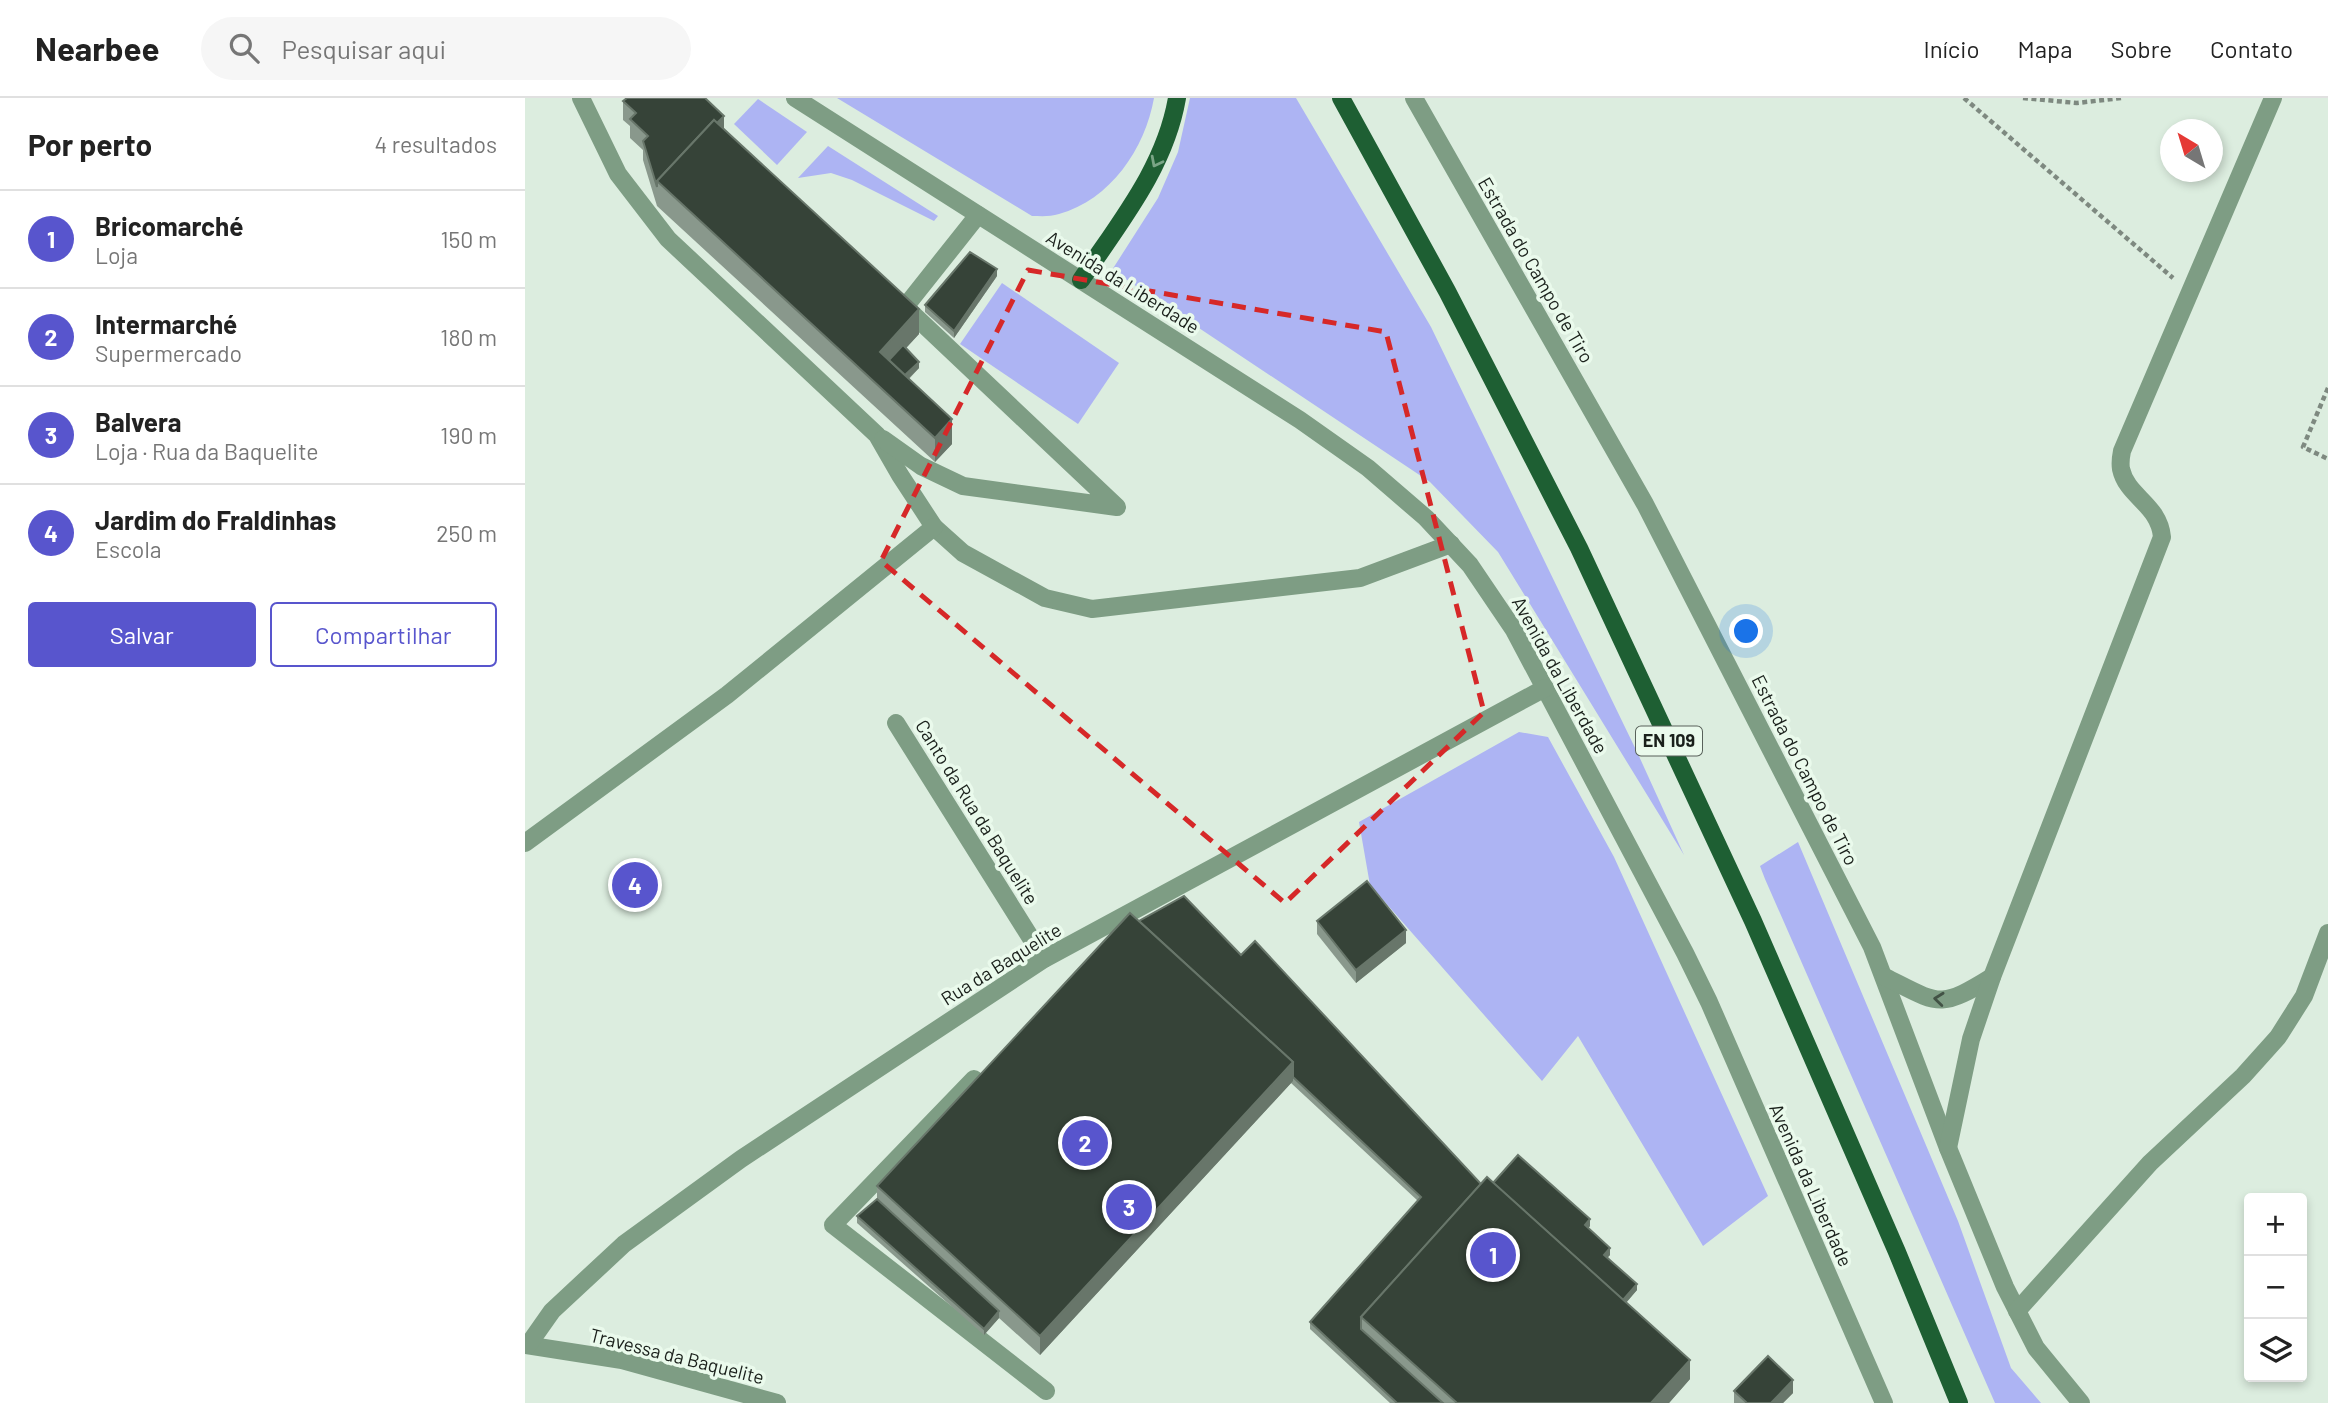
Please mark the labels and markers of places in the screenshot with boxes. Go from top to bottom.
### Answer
pin: 4 [612,859,658,911]
pin: 2 [1062,1117,1108,1169]
pin: 3 [1106,1181,1152,1233]
pin: 1 [1470,1229,1516,1281]

